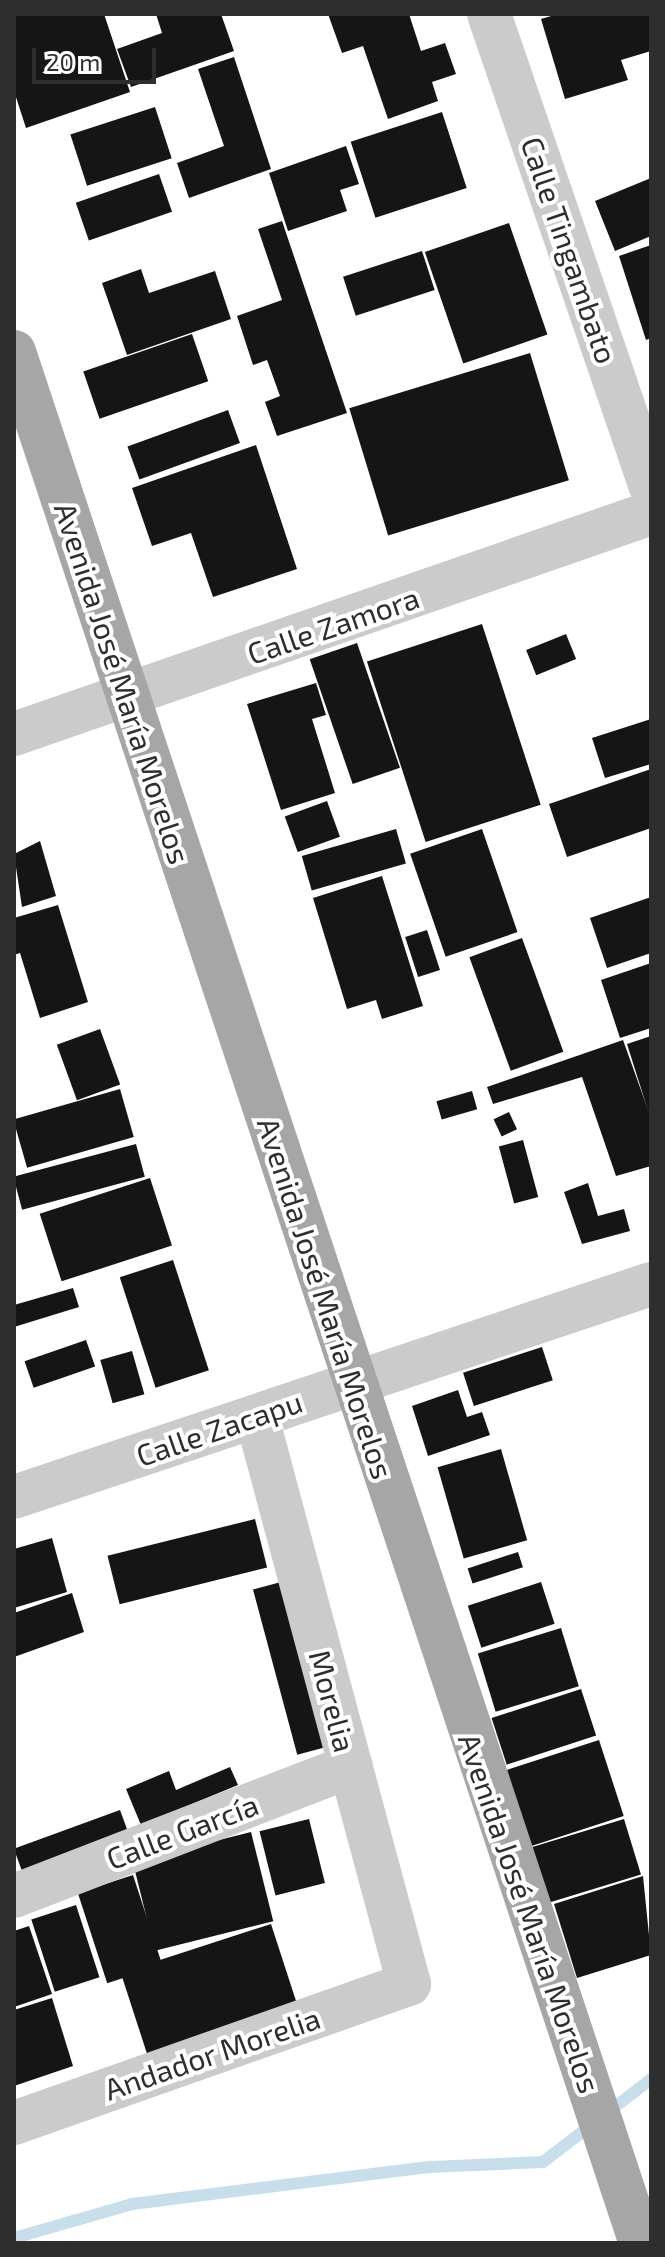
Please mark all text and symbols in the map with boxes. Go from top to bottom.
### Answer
scale bar [36,32,160,82]
text: 20 m [46,47,100,76]
street label: Calle Tingambato [514,132,626,368]
street label: Avenida José María Morelos [47,498,199,868]
street label: Calle Zamora [242,579,424,671]
street label: Avenida José María Morelos [250,1113,402,1483]
street label: Calle Zacapu [131,1383,307,1473]
street label: Morelia [302,1646,364,1756]
street label: Avenida José María Morelos [451,1728,609,2098]
street label: Calle García [101,1786,263,1876]
street label: Andador Morelia [99,1999,325,2107]

